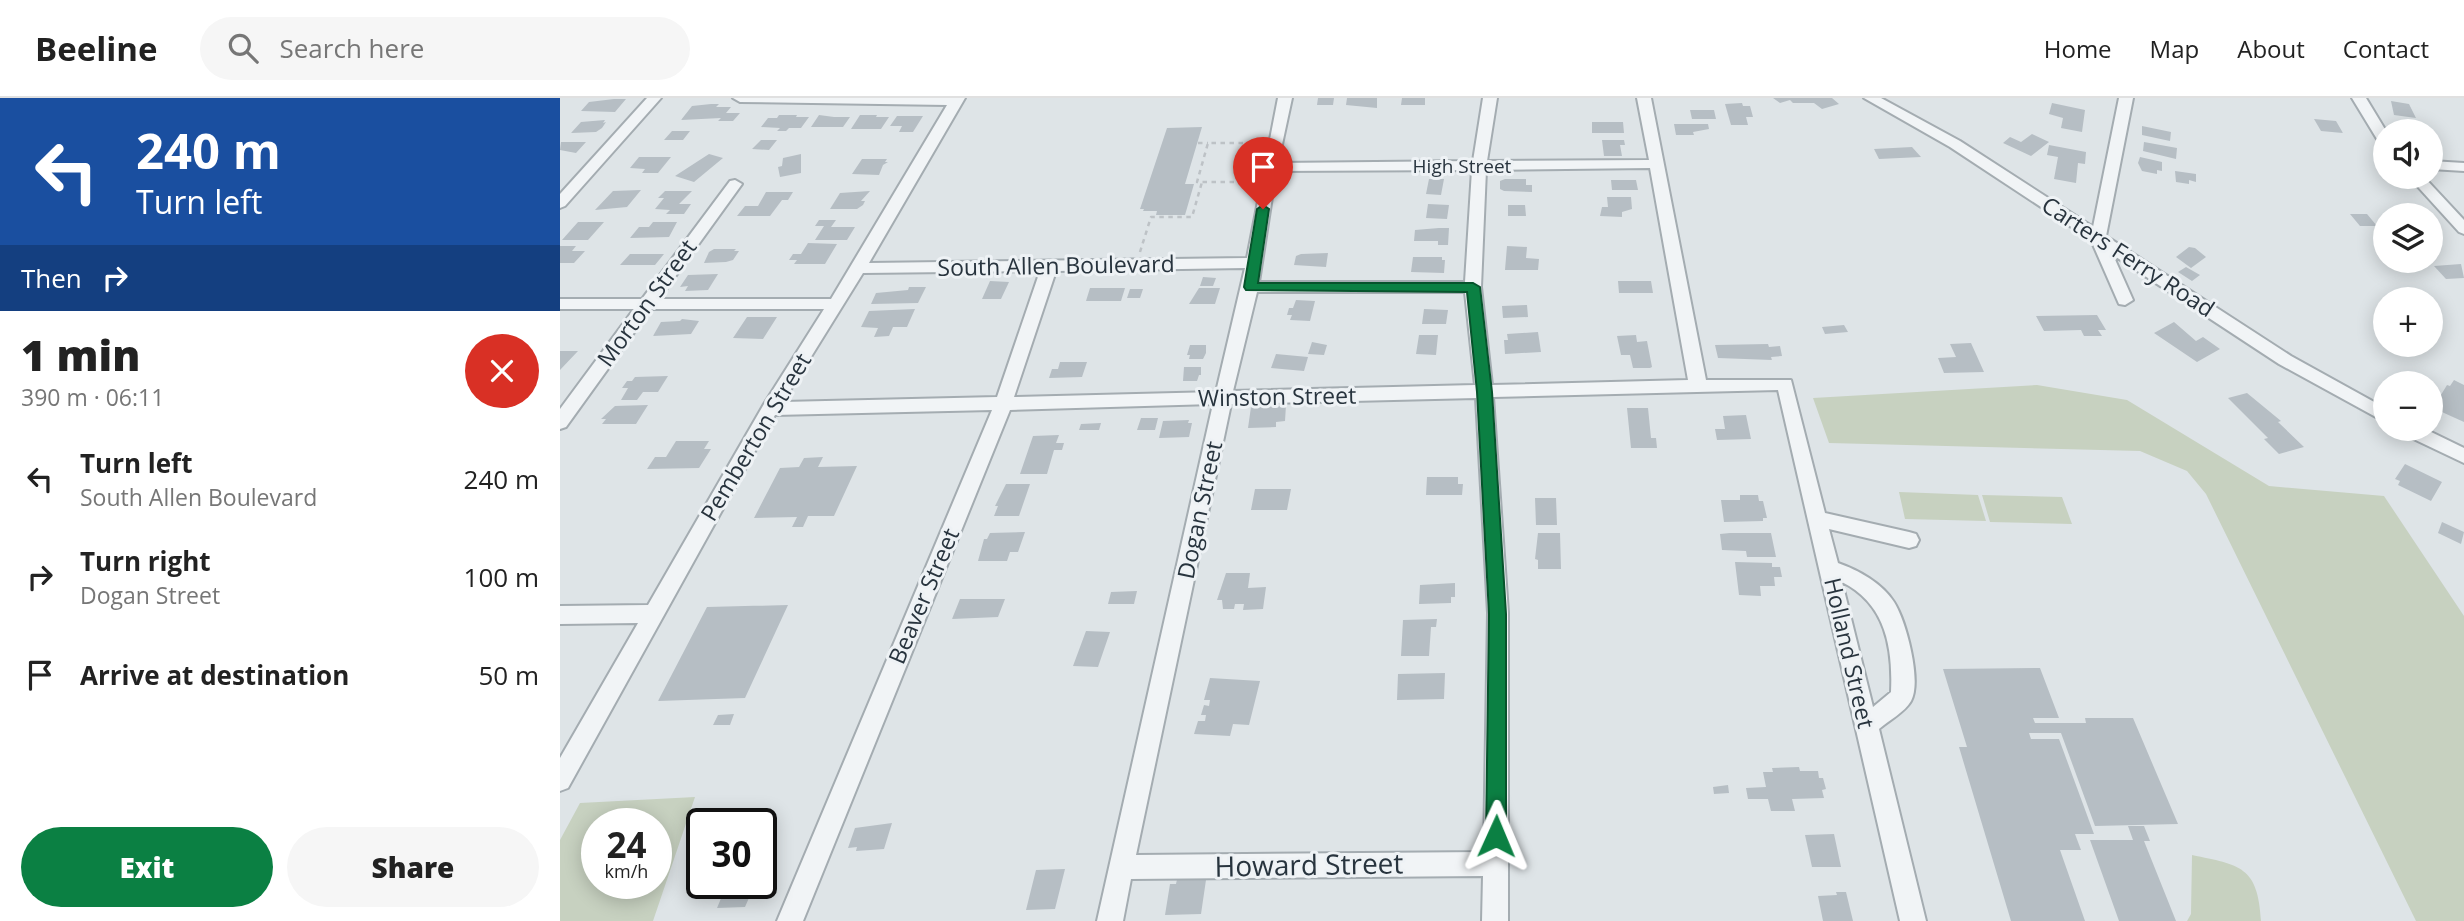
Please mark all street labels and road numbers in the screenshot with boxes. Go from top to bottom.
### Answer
street label: High Street [1413,153,1512,179]
street label: Carters Ferry Road [2036,188,2221,324]
street label: Morton Street [589,232,703,373]
street label: South Allen Boulevard [937,247,1175,283]
street label: Pemberton Street [692,346,818,526]
street label: Winston Street [1197,379,1356,413]
street label: Dogan Street [1169,438,1229,582]
street label: Beaver Street [880,523,966,668]
street label: Holland Street [1817,574,1883,731]
street label: Howard Street [1214,843,1404,885]

